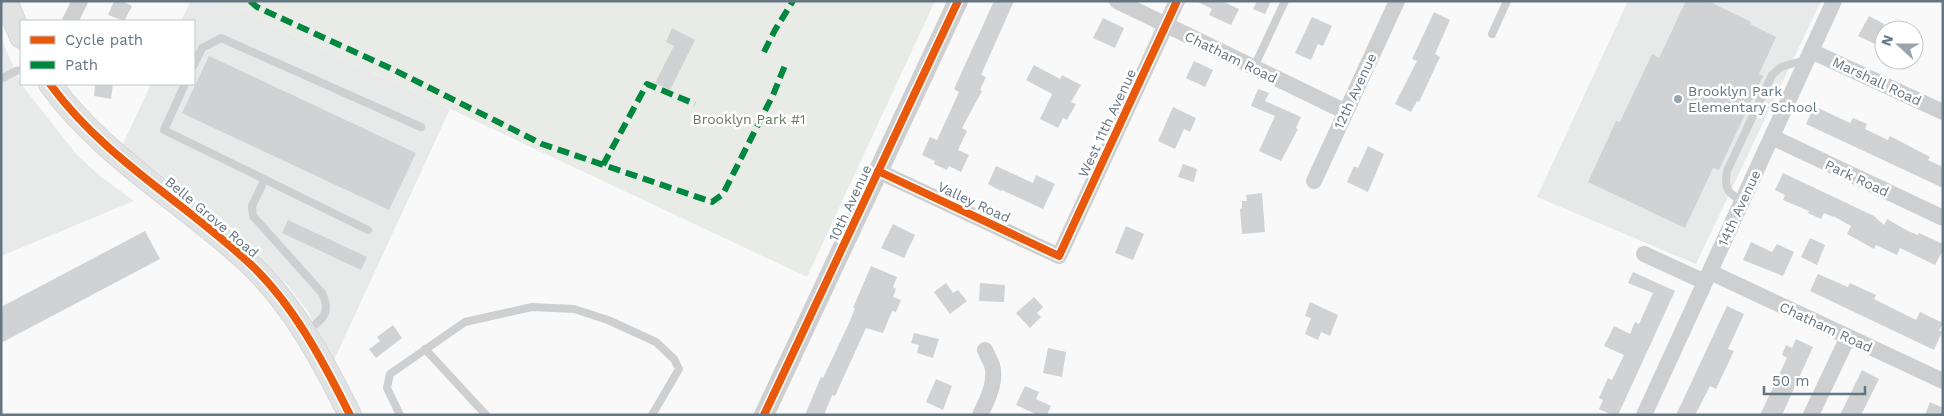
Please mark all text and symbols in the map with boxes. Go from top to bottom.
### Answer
legend [20,20,195,85]
north arrow [1874,20,1924,70]
street label: Chatham Road [1182,28,1280,86]
text: Cycle path [65,31,143,49]
text: N [1878,33,1896,48]
street label: 12th Avenue [1330,51,1380,131]
street label: Marshall Road [1830,53,1924,109]
text: Path [65,56,98,74]
street label: West 11th Avenue [1075,66,1139,180]
place label: Brooklyn Park Elementary School [1688,83,1818,115]
marker: Brooklyn Park Elementary School [1672,93,1684,105]
park label: Brooklyn Park #1 [693,111,805,127]
street label: Park Road [1822,156,1892,200]
street label: 10th Avenue [825,162,875,244]
street label: 14th Avenue [1714,167,1764,249]
street label: Belle Grove Road [162,173,262,261]
street label: Valley Road [935,178,1013,226]
street label: Chatham Road [1777,298,1875,356]
scale bar [1764,364,1865,396]
text: 50 m [1772,372,1809,390]

